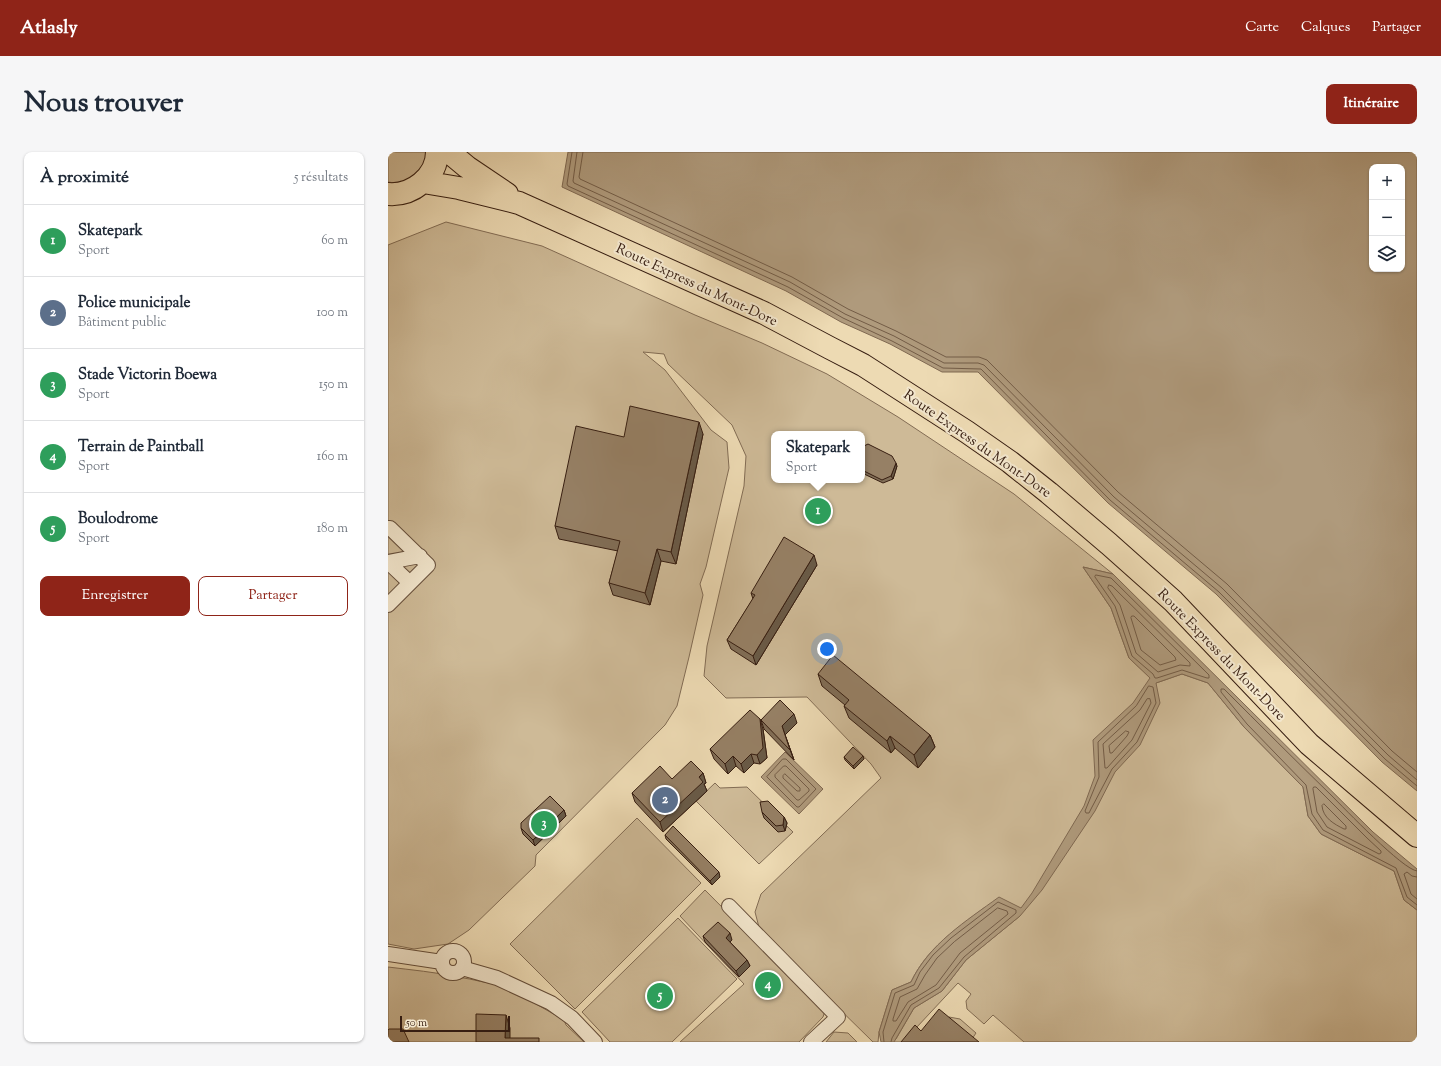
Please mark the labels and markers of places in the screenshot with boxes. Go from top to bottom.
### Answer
pin: 1 [805,496,831,526]
pin: 2 [652,785,678,815]
pin: 3 [531,809,557,839]
pin: 4 [755,970,781,1000]
pin: 5 [647,981,673,1011]

